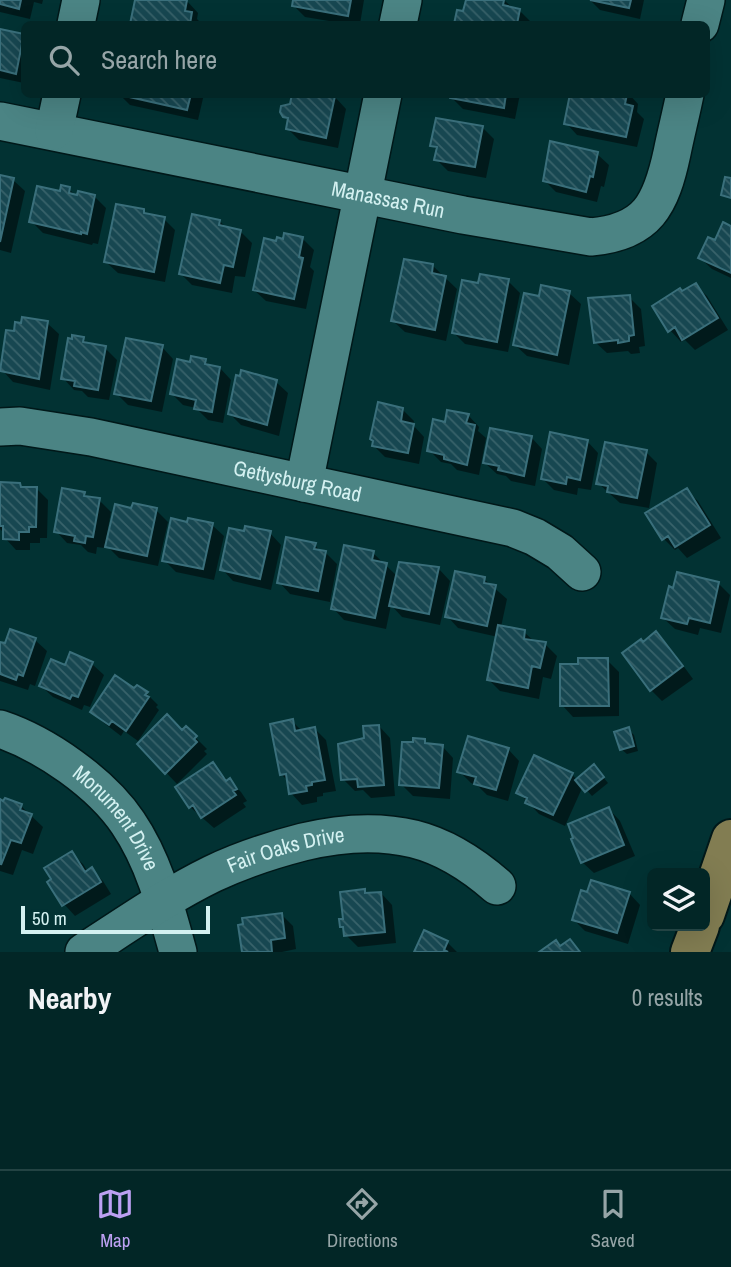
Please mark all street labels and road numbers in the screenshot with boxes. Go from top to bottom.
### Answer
street label: Manassas Run [329,174,447,225]
street label: Gettysburg Road [231,453,364,509]
street label: Monument Drive [67,758,166,875]
street label: Fair Oaks Drive [222,820,346,880]

